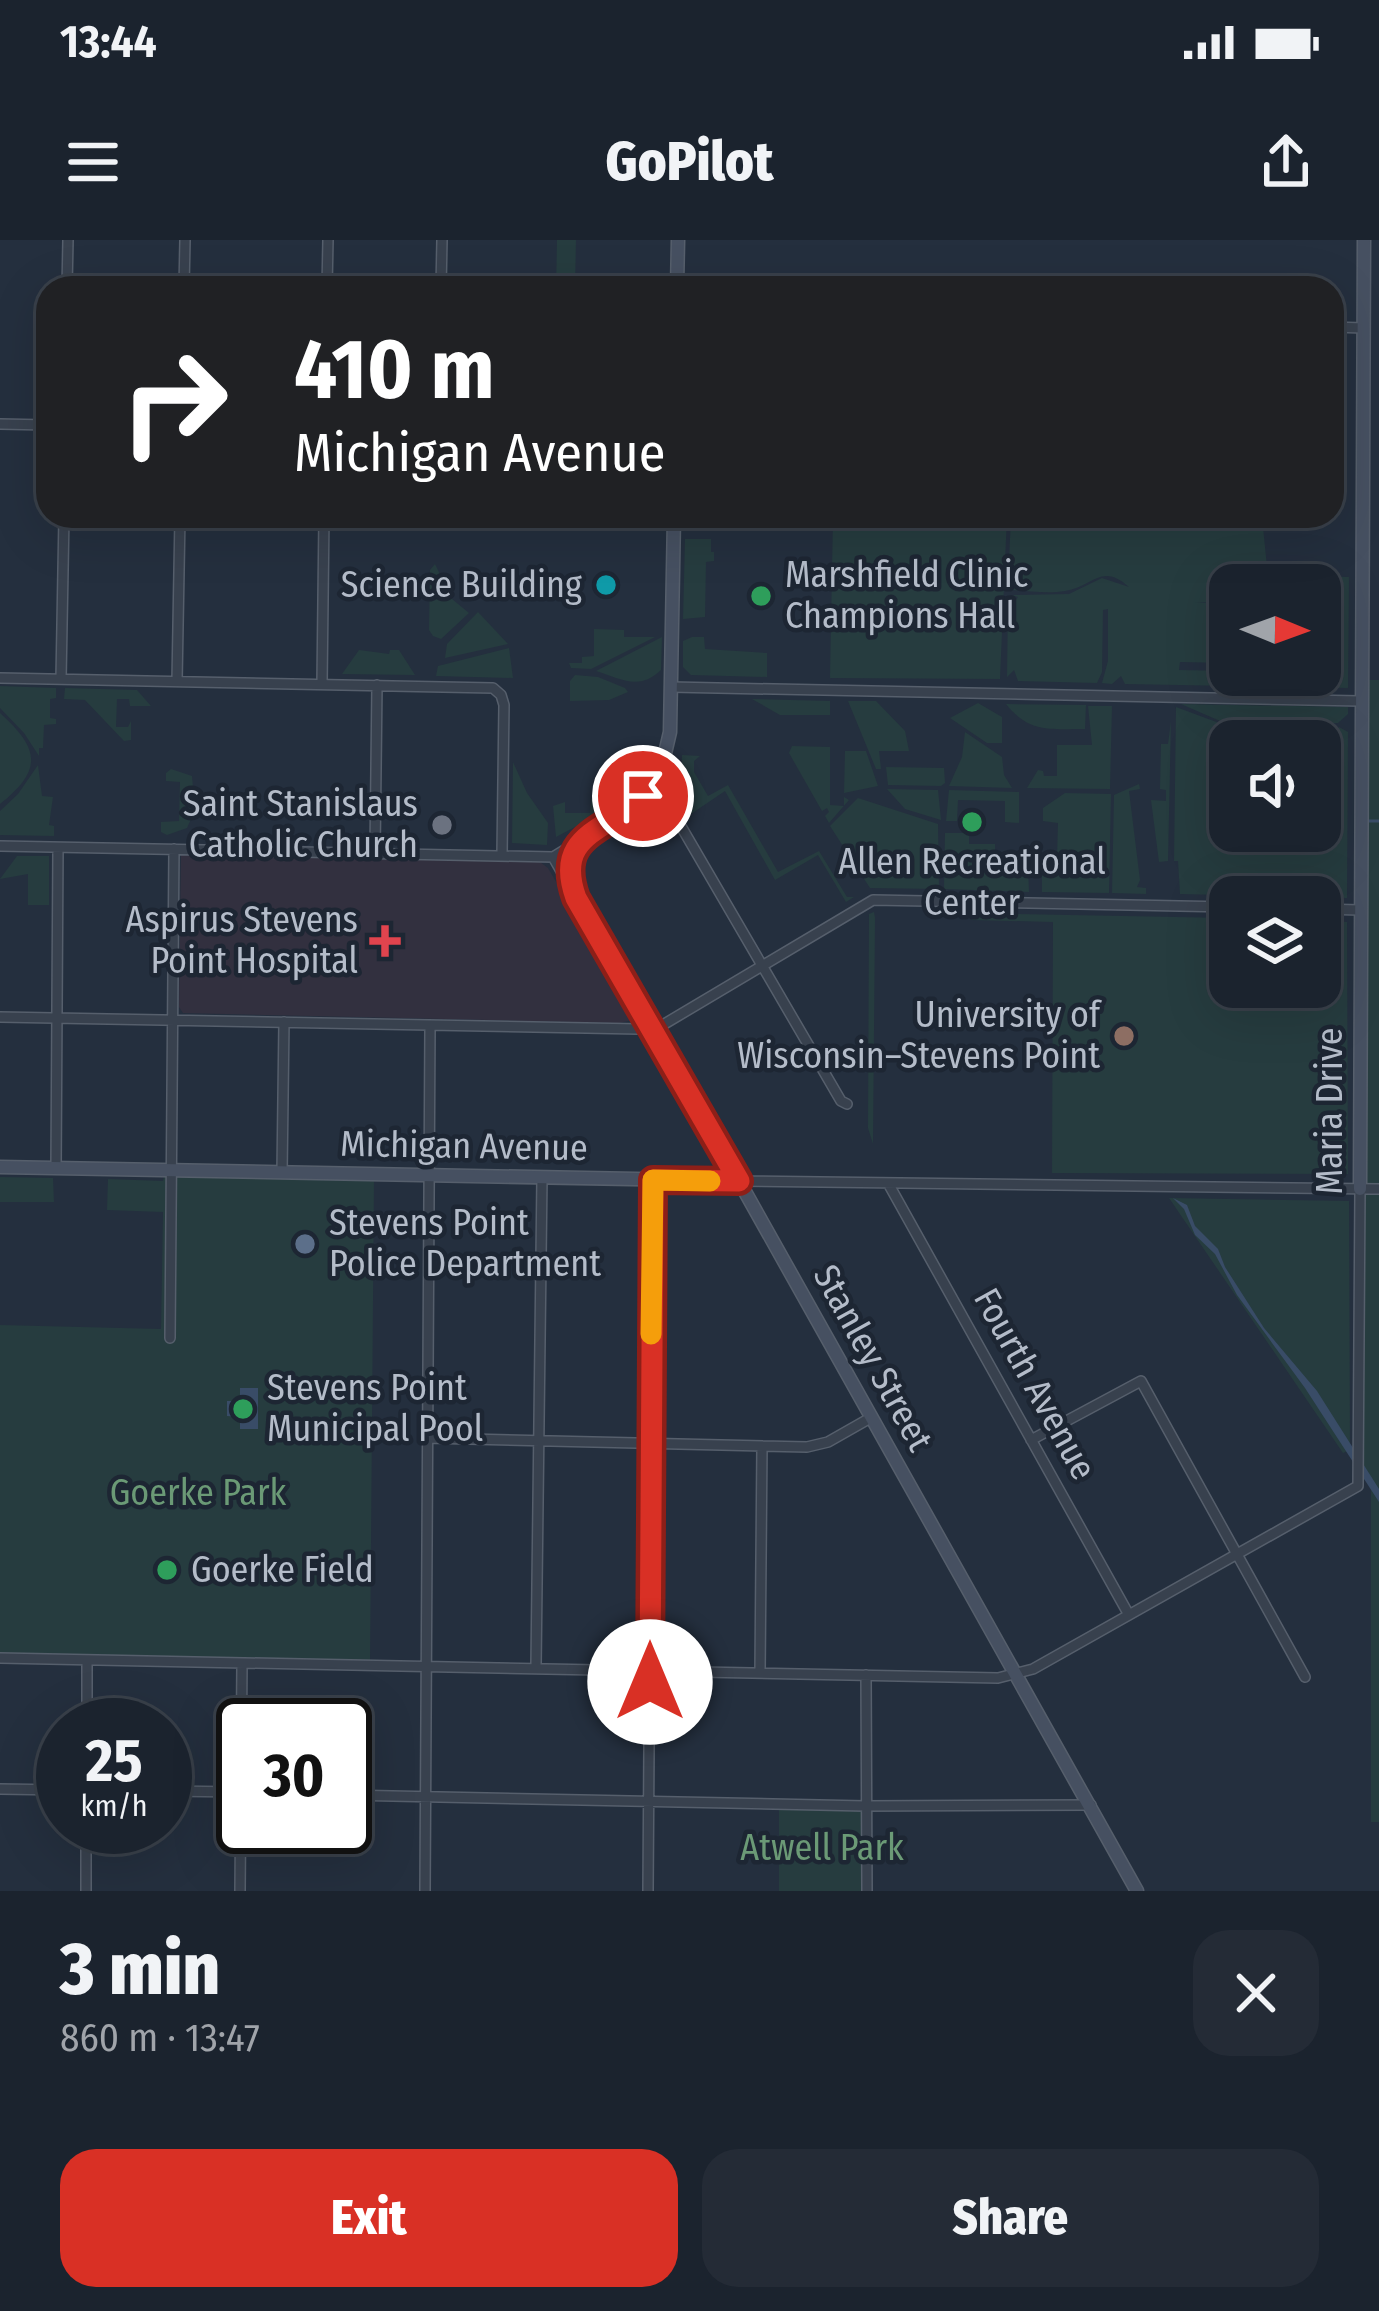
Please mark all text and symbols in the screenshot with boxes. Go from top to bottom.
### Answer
text: 13:44 [60,15,157,69]
icon: menu [60,129,126,195]
icon: share [1253,129,1319,195]
text: GoPilot [606,130,773,194]
text: 410 m [294,319,495,420]
icon: right [96,324,252,480]
text: Michigan Avenue [294,421,665,485]
place label: Marshfield Clinic Champions Hall [785,553,1028,638]
place label: Science Building [341,563,582,607]
north arrow [1209,564,1341,696]
map controls [1209,564,1341,1008]
marker: Science Building [593,572,619,598]
marker: Marshfield Clinic Champions Hall [748,583,774,609]
button: sound [1209,720,1341,852]
pin [592,745,694,847]
icon: arrive [610,763,676,829]
place label: Saint Stanislaus Catholic Church [183,782,418,867]
marker: Allen Recreational Center [959,809,985,835]
marker: Saint Stanislaus Catholic Church [429,812,455,838]
place label: Allen Recreational Center [838,840,1106,925]
button: layers [1209,876,1341,1008]
place label: Aspirus Stevens Point Hospital [126,898,358,983]
marker: Aspirus Stevens Point Hospital [369,925,401,957]
place label: University of Wisconsin–Stevens Point [737,993,1103,1078]
marker: University of Wisconsin–Stevens Point [1111,1023,1137,1049]
street label: Maria Drive [1308,1027,1352,1195]
street label: Michigan Avenue [340,1122,588,1170]
place label: Stevens Point Police Department [329,1201,601,1286]
marker: Stevens Point Police Department [292,1231,318,1257]
street label: Stanley Street [804,1257,942,1459]
street label: Fourth Avenue [964,1281,1106,1487]
place label: Stevens Point Municipal Pool [267,1366,483,1451]
marker: Stevens Point Municipal Pool [230,1396,256,1422]
park label: Goerke Park [110,1471,286,1515]
place label: Goerke Field [191,1548,374,1592]
marker: Goerke Field [154,1557,180,1583]
position arrow [587,1619,713,1745]
speed limit sign: 30 [216,1698,372,1854]
text: 25 [85,1725,143,1797]
text: km/h [81,1788,147,1824]
park label: Atwell Park [740,1826,904,1870]
text: 3 min [60,1927,220,2013]
button: close [1193,1930,1319,2056]
text: 860 m · 13:47 [60,2015,260,2061]
button: Exit [60,2149,678,2287]
button: Share [702,2149,1319,2287]

